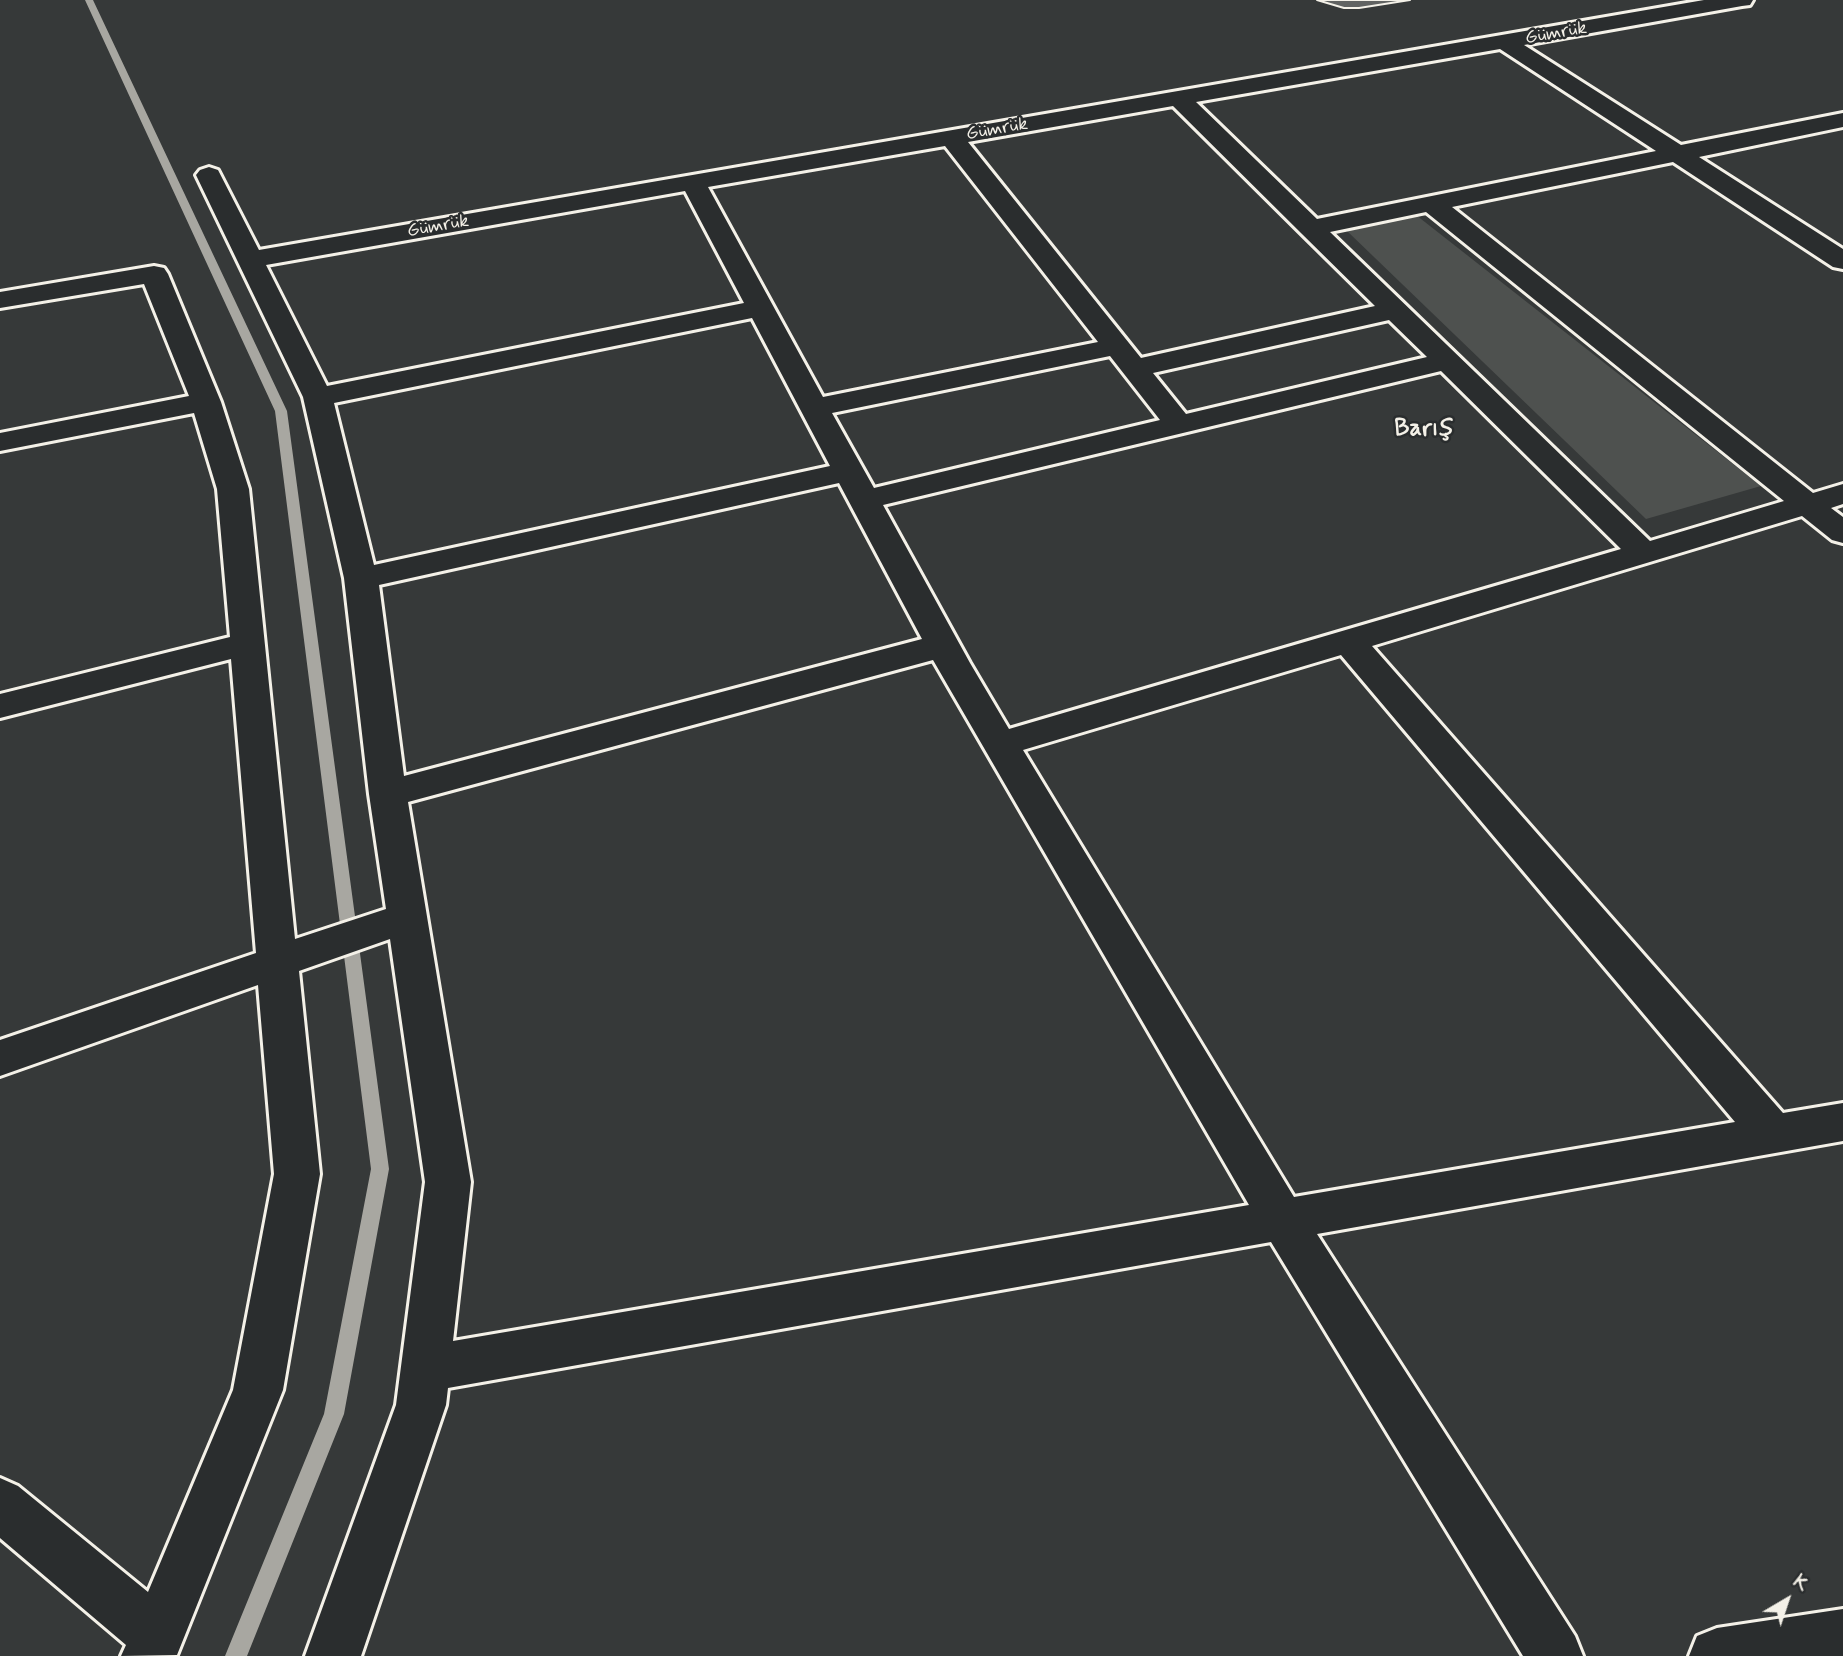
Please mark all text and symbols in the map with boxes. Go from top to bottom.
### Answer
street label: Gümrük [1523,17,1589,51]
street label: Gümrük [964,113,1030,147]
street label: Gümrük [405,210,471,244]
district label: Barış [1394,416,1454,444]
north arrow [1752,1565,1822,1635]
text: K [1787,1569,1814,1597]

